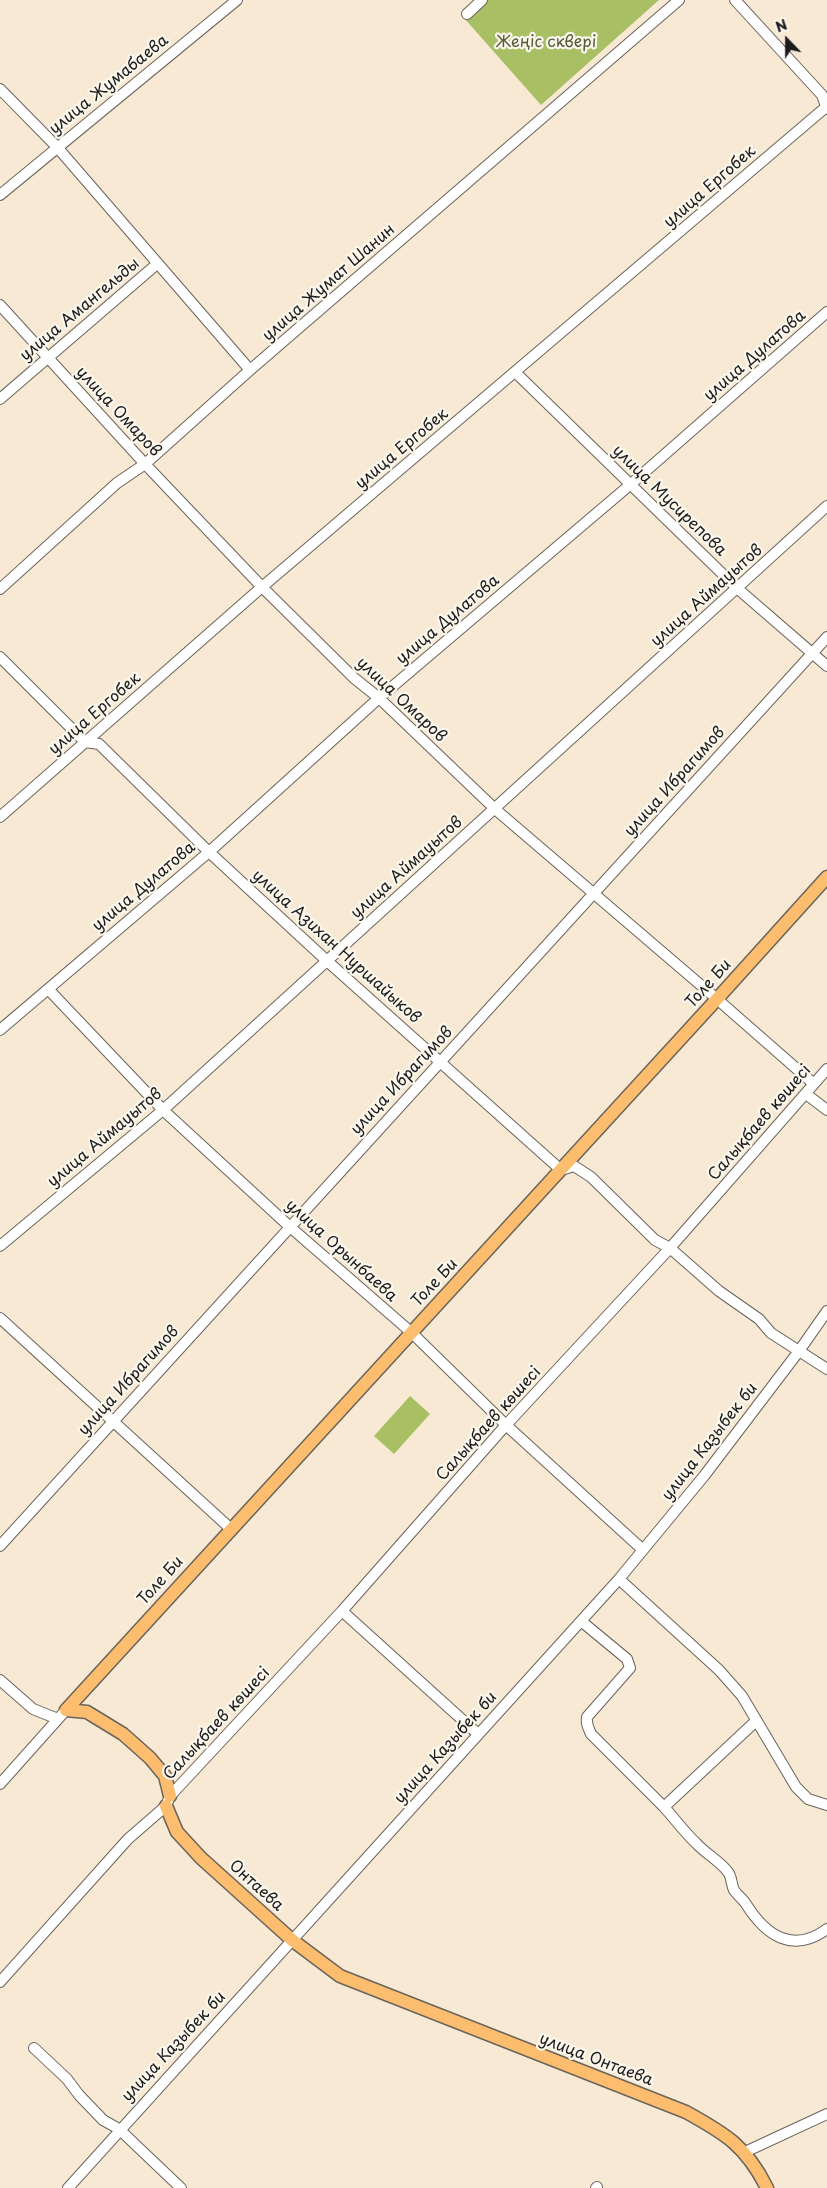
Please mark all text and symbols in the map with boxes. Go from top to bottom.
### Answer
text: N [772,14,790,37]
north arrow [762,15,812,65]
street label: улица Жумабаева [46,31,172,139]
park label: Жеңіс сквері [496,33,596,53]
street label: улица Ергобек [660,142,760,232]
street label: улица Жумат Шанин [259,220,399,346]
street label: улица Амангельды [16,254,144,366]
street label: улица Дулатова [700,307,810,405]
street label: улица Омаров [71,363,165,461]
street label: улица Ергобек [352,405,452,493]
street label: улица Мусирепова [608,441,730,561]
street label: улица Аймауытов [647,541,767,651]
street label: улица Дулатова [392,571,504,669]
street label: улица Омаров [352,653,450,747]
street label: улица Ергобек [45,669,145,759]
street label: улица Ибрагимов [621,723,729,841]
street label: улица Аймауытов [347,813,467,923]
street label: улица Дулатова [88,838,200,936]
street label: улица Азихан Нуршайыков [248,866,424,1028]
street label: Толе Би [682,956,736,1012]
street label: улица Ибрагимов [347,1023,457,1139]
street label: Салықбаев көшесі [704,1061,816,1185]
street label: улица Аймауытов [44,1085,166,1191]
street label: улица Орынбаева [281,1196,401,1306]
street label: Толе Би [408,1255,462,1311]
street label: улица Ибрагимов [75,1322,183,1440]
street label: Салықбаев көшесі [433,1363,545,1485]
street label: улица Казыбек би [658,1379,762,1505]
street label: Толе Би [134,1553,188,1609]
street label: Салықбаев көшесі [160,1664,274,1784]
street label: улица Казыбек би [391,1688,501,1808]
street label: Онтаева [225,1856,287,1916]
street label: улица Казыбек би [118,1988,230,2106]
street label: улица Онтаева [536,2029,656,2091]

